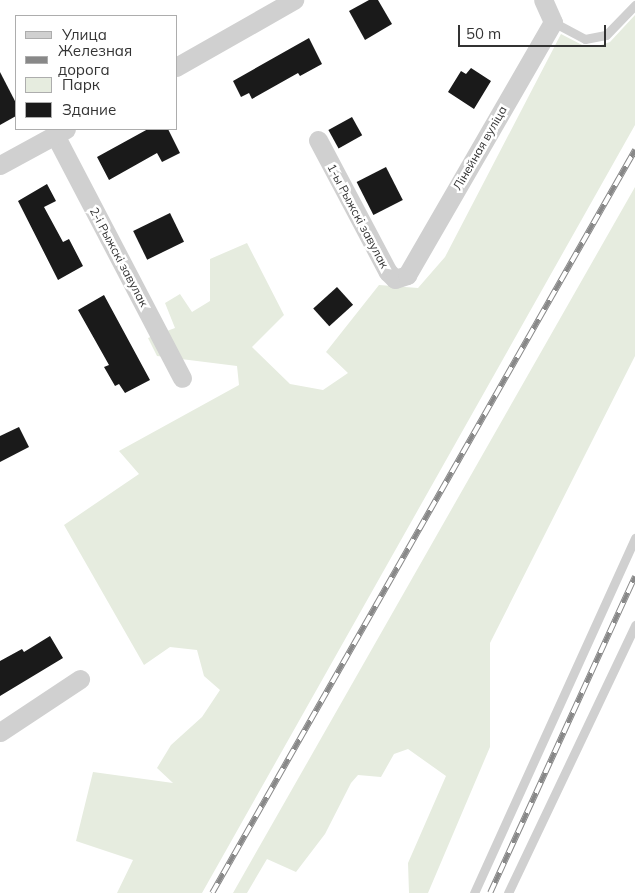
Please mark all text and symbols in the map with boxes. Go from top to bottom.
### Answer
legend [15,15,178,130]
scale bar [460,15,608,47]
text: 50 m [466,24,501,43]
text: Улица [62,25,107,44]
text: Железная дорога [58,41,132,79]
text: Парк [62,75,100,94]
text: Здание [62,100,116,119]
street label: Лінейная вуліца [450,103,510,193]
street label: 1-ы Рыжскі завулак [324,161,392,271]
street label: 2-і Рыжскі завулак [87,205,151,309]

